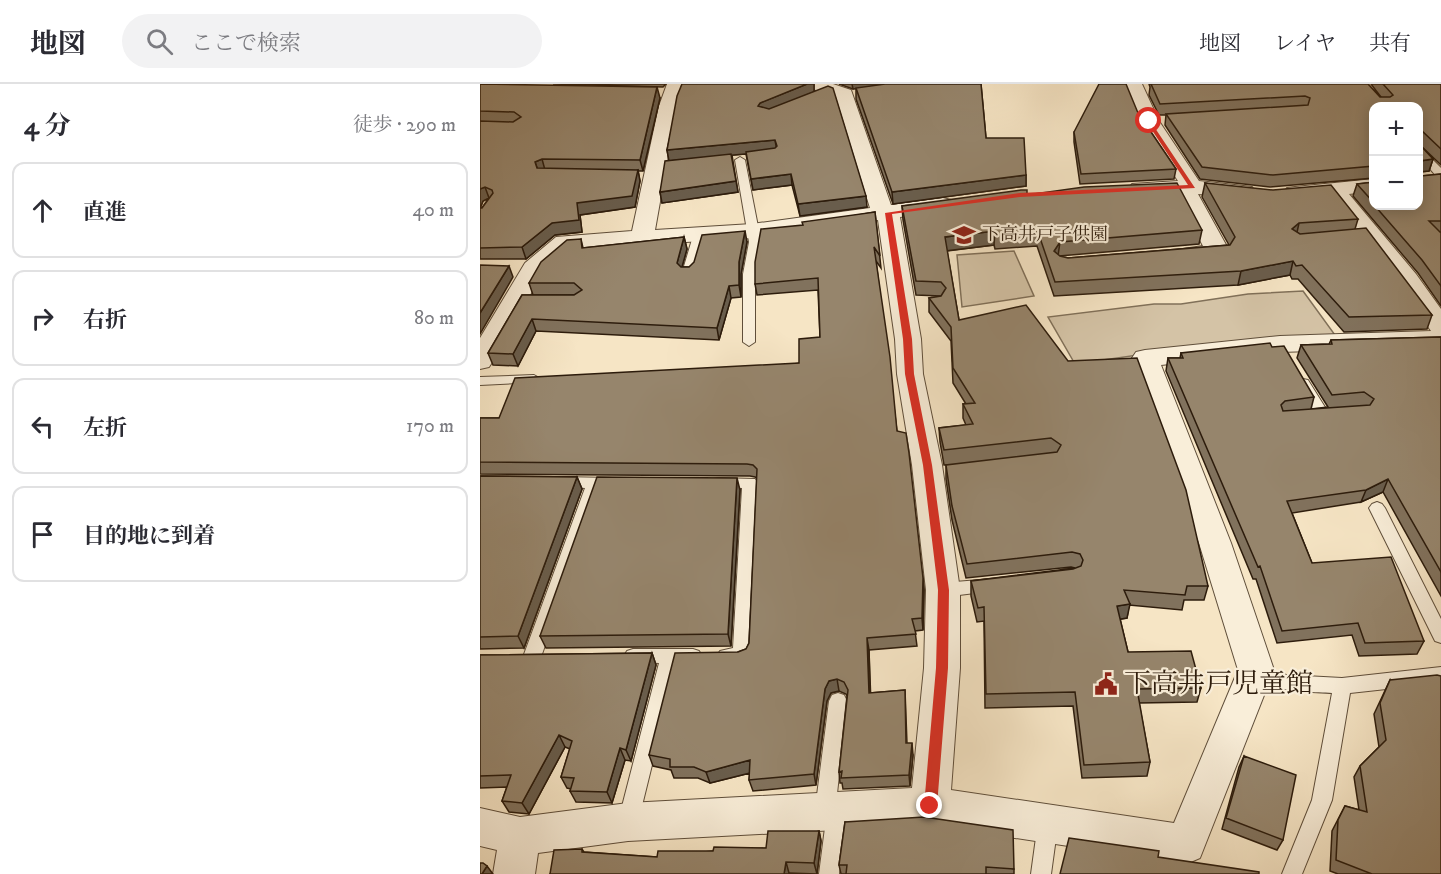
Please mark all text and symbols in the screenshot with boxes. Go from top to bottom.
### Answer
search box [122,14,542,68]
icon: search [143,25,176,58]
text: 地図 [30,27,86,62]
text: ここで検索 [191,30,301,57]
text: 地図 [1199,31,1241,57]
text: レイヤ [1274,31,1336,57]
text: 共有 [1369,31,1411,57]
map controls [1369,102,1423,210]
button: + [1369,102,1423,156]
route start [1135,107,1161,133]
text: 4 分 [24,110,71,143]
text: 徒歩 · 290 m [353,113,456,138]
button: − [1369,156,1423,210]
icon: ahead [26,194,59,227]
text: 40 m [412,198,454,223]
text: 直進 [83,199,127,226]
school or university icon: 下高井戸子供園 [951,222,977,248]
place label: 下高井戸子供園 [982,224,1108,246]
icon: right [26,302,59,335]
text: 80 m [414,306,454,331]
text: 右折 [83,307,127,334]
icon: left [26,410,59,443]
text: 170 m [406,414,454,439]
text: 左折 [83,415,127,442]
icon: arrive [26,518,59,551]
text: 目的地に到着 [83,523,215,550]
place label: 下高井戸児童館 [1124,667,1313,701]
public building icon: 下高井戸児童館 [1093,671,1119,697]
route end [916,792,942,818]

